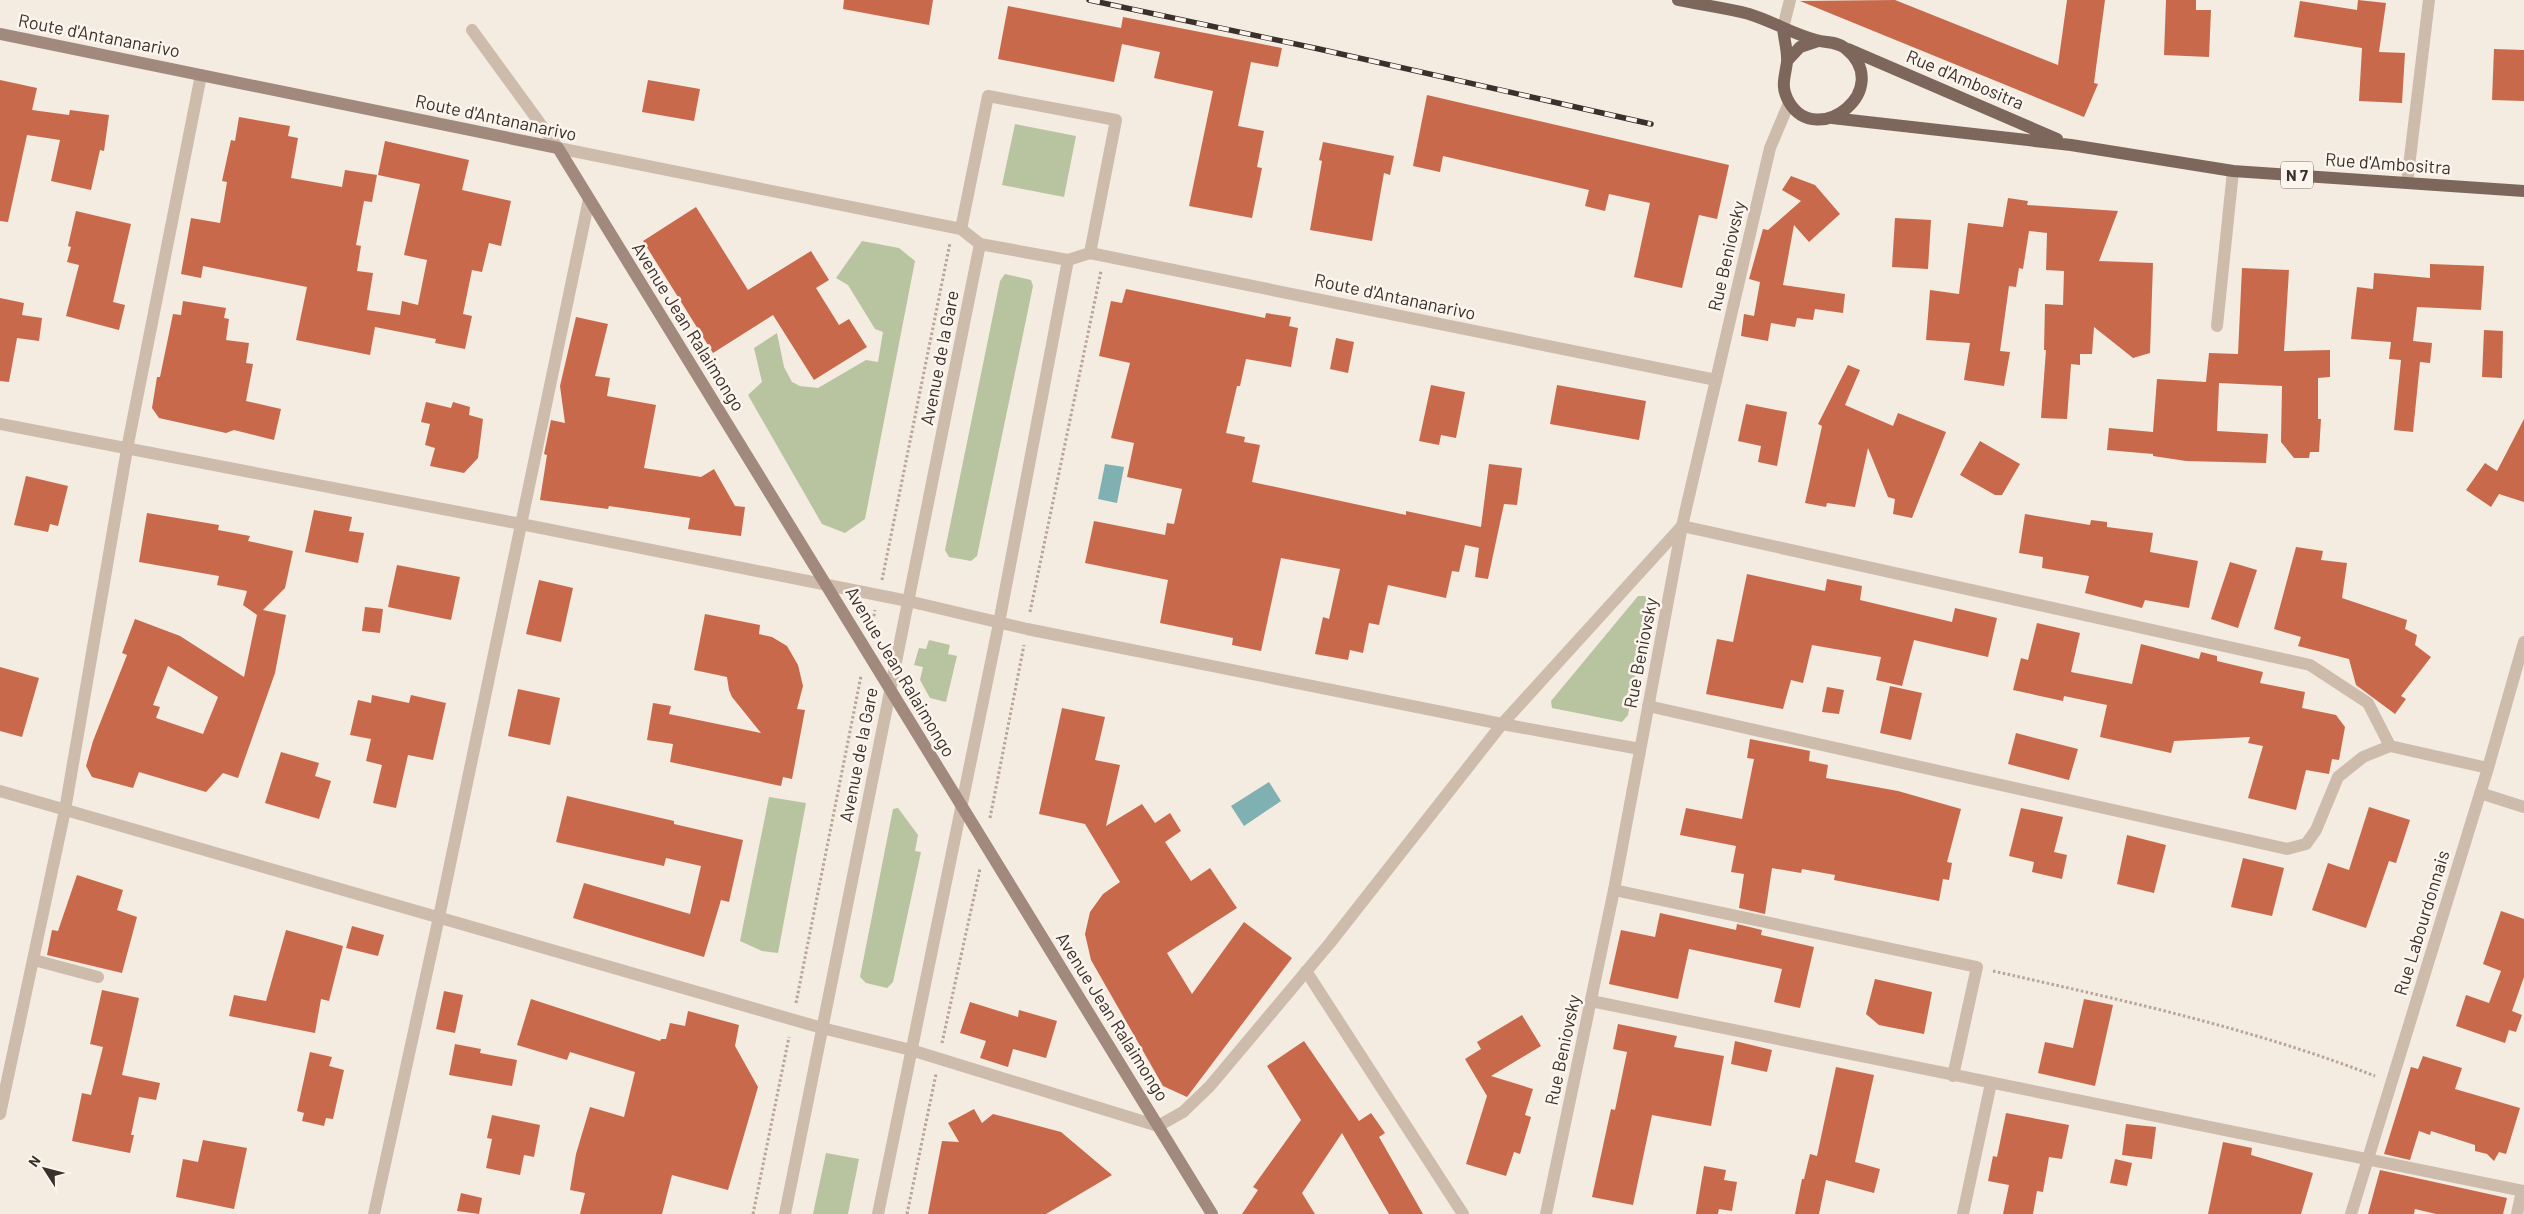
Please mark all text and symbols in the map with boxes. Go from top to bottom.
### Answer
street label: Route d'Antananarivo [16,9,182,62]
street label: Rue d'Ambositra [1903,44,2028,114]
street label: Route d'Antananarivo [414,89,579,145]
street label: Rue d'Ambositra [2325,148,2452,178]
road number: N 7 [2281,162,2313,188]
street label: Rue Beniovsky [1703,199,1749,313]
street label: Avenue Jean Ralaimongo [628,238,750,415]
street label: Route d'Antananarivo [1313,268,1478,324]
street label: Avenue de la Gare [915,288,963,427]
street label: Avenue Jean Ralaimongo [841,582,961,761]
street label: Rue Beniovsky [1618,596,1662,710]
street label: Avenue de la Gare [834,685,882,824]
street label: Rue Labourdonnais [2389,848,2454,998]
street label: Avenue Jean Ralaimongo [1052,928,1174,1105]
street label: Rue Beniovsky [1540,993,1584,1107]
north arrow [20,1144,70,1194]
text: N [24,1152,44,1170]

